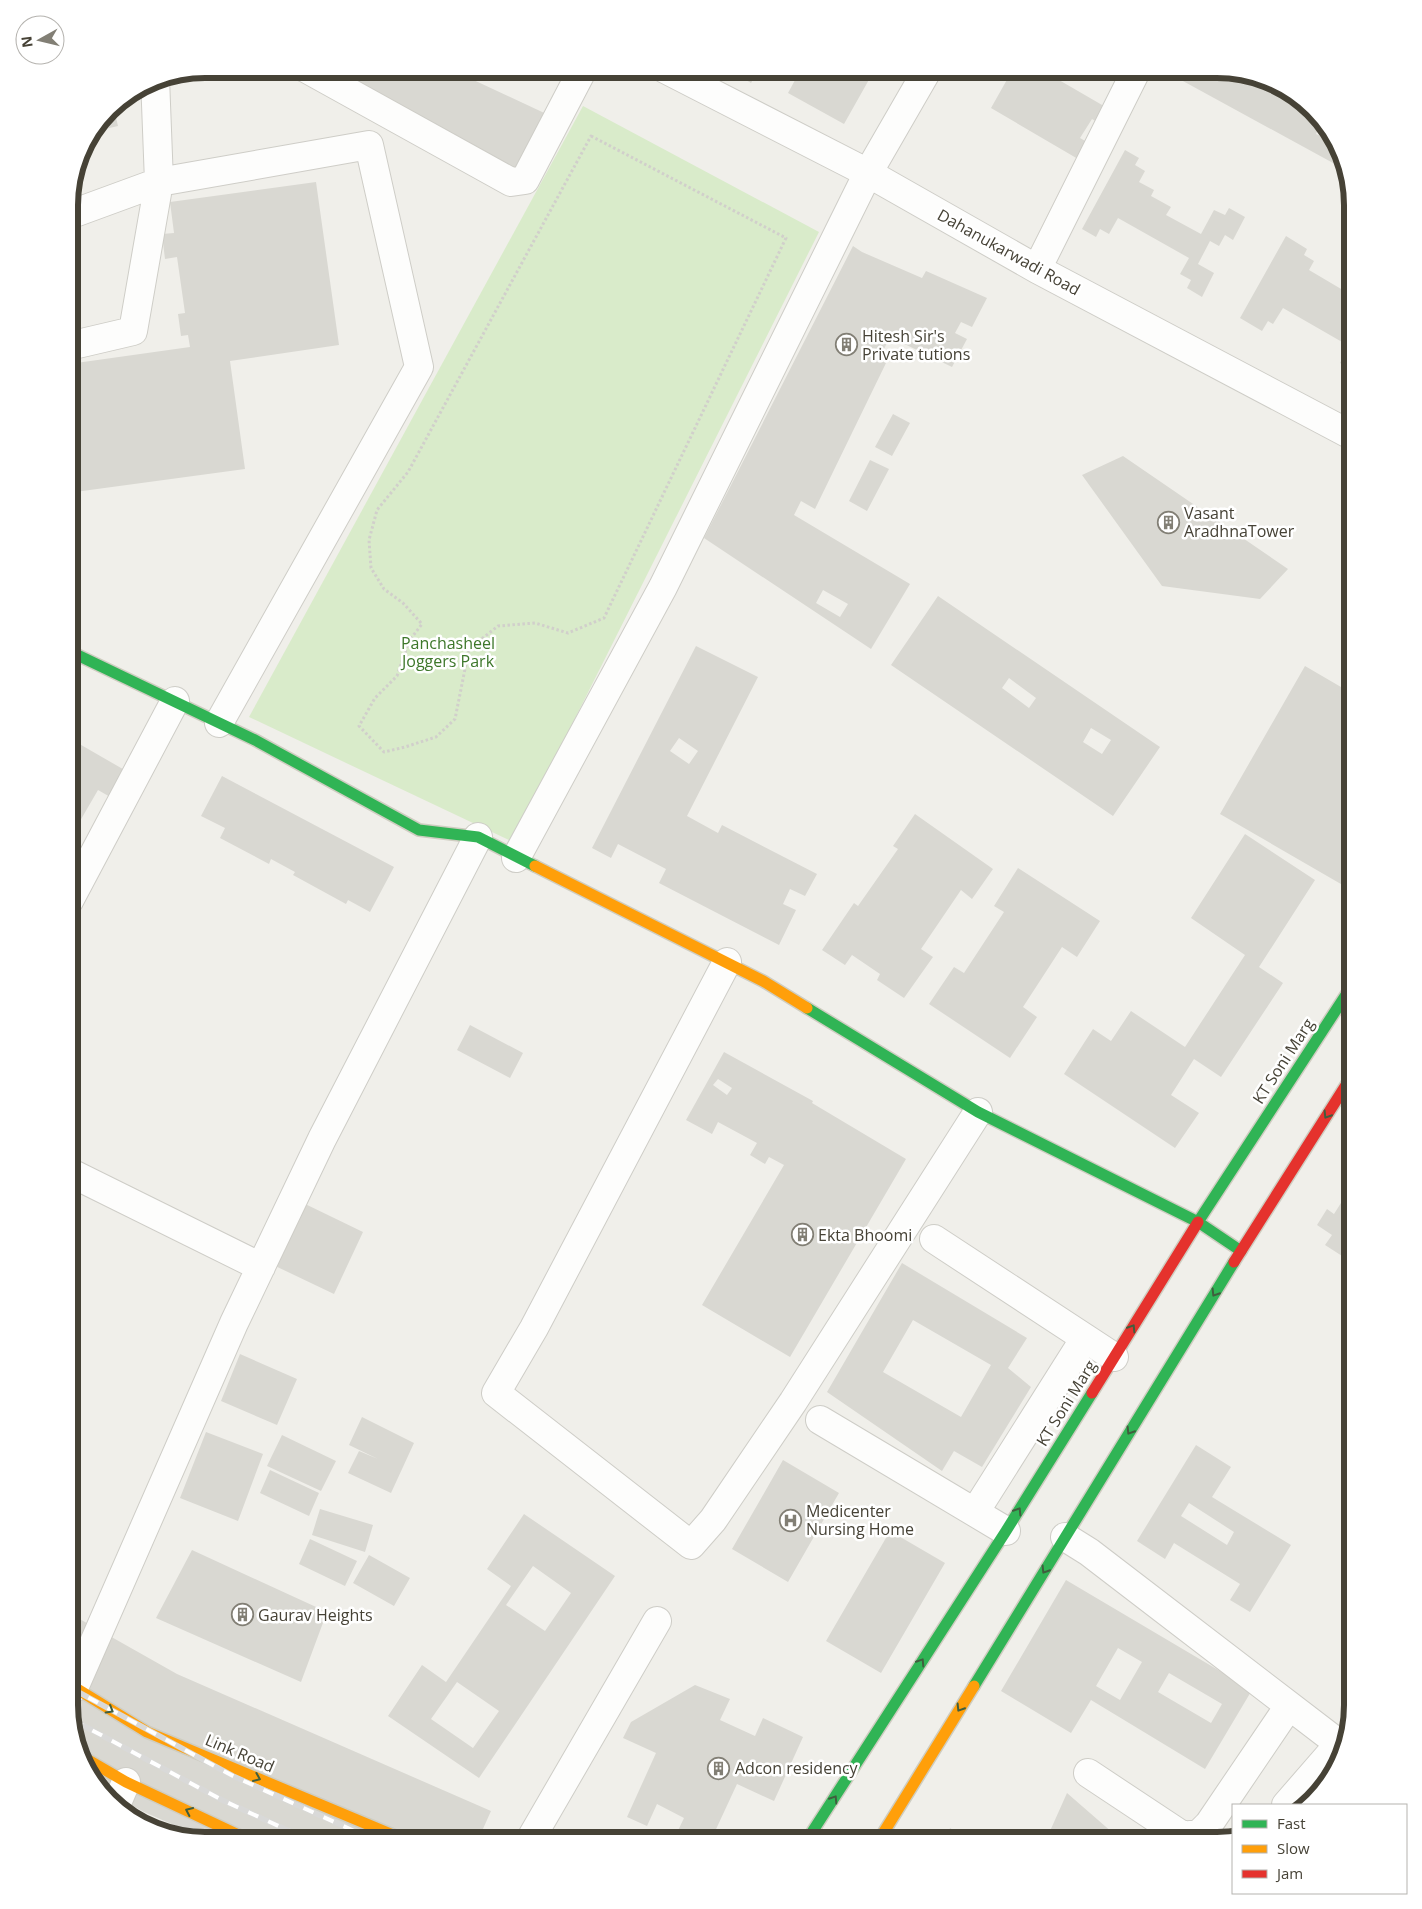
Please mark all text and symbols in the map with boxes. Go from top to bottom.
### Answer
north arrow [15,15,65,65]
text: N [16,35,37,49]
street label: Dahanukarwadi Road [934,204,1084,300]
place label: Hitesh Sir's Private tutions [862,325,970,365]
building icon: Hitesh Sir's Private tutions [834,333,858,357]
place label: Vasant AradhnaTower [1184,502,1295,542]
building icon: Vasant AradhnaTower [1156,510,1180,534]
park label: Panchasheel Joggers Park [400,632,495,672]
street label: KT Soni Marg [1247,1014,1319,1108]
one-way arrow [1324,1110,1333,1119]
building icon: Ekta Bhoomi [790,1223,814,1247]
place label: Ekta Bhoomi [818,1224,912,1246]
one-way arrow [1212,1288,1222,1297]
one-way arrow [1125,1324,1135,1333]
street label: KT Soni Marg [1031,1355,1101,1450]
one-way arrow [1127,1426,1136,1435]
place label: Medicenter Nursing Home [806,1500,914,1540]
one-way arrow [1012,1507,1022,1516]
hospital icon: Medicenter Nursing Home [778,1508,802,1532]
one-way arrow [1042,1564,1051,1573]
building icon: Gaurav Heights [230,1603,254,1627]
place label: Gaurav Heights [258,1604,373,1626]
one-way arrow [915,1659,925,1668]
one-way arrow [105,1703,114,1713]
one-way arrow [956,1703,966,1712]
street label: Link Road [202,1729,278,1777]
building icon: Adcon residency [707,1756,731,1780]
place label: Adcon residency [735,1757,859,1779]
one-way arrow [253,1772,261,1782]
one-way arrow [827,1795,837,1804]
legend [1232,1804,1407,1894]
one-way arrow [185,1807,194,1818]
text: Fast [1277,1813,1306,1833]
text: Slow [1277,1838,1310,1858]
text: Jam [1275,1863,1303,1883]

